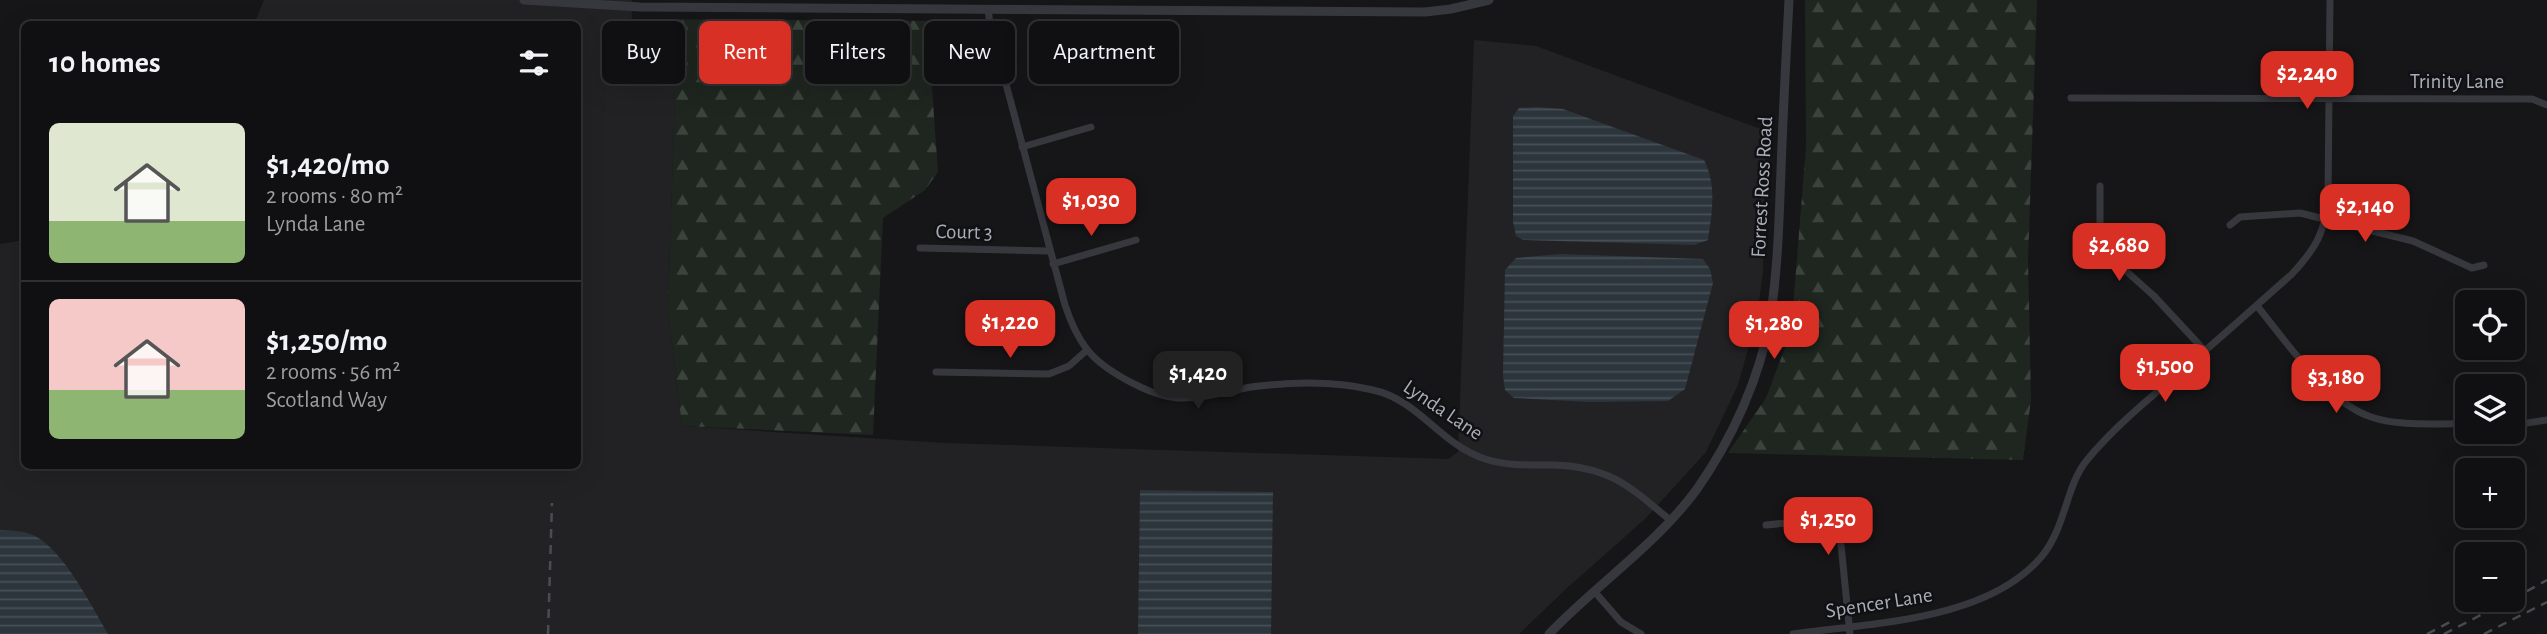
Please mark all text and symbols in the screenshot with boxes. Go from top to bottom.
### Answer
chip: Buy [602,21,685,84]
chip: Rent [699,21,791,84]
chip: Filters [805,21,910,84]
chip: New [924,21,1015,84]
chip: Apartment [1029,21,1179,84]
icon: filters [515,44,553,82]
text: 10 homes [49,48,160,78]
pin: $2,240 [2250,52,2364,111]
text: $2,240 [2277,62,2337,85]
street label: Trinity Lane [2410,71,2504,92]
street label: Forrest Ross Road [1748,116,1776,258]
text: $1,420/mo [266,150,390,180]
icon: home [105,151,189,235]
pin: $1,030 [1034,178,1148,238]
pin: $2,140 [2308,184,2422,244]
text: 2 rooms · 80 m² [266,185,403,208]
text: $1,030 [1062,189,1120,212]
text: $2,140 [2336,195,2394,218]
text: Lynda Lane [266,213,365,236]
street label: Court 3 [935,221,993,243]
pin: $2,680 [2062,224,2176,283]
text: $2,680 [2089,234,2149,257]
map controls [2455,290,2525,612]
button: locate [2455,290,2525,360]
pin: $1,220 [953,300,1067,360]
pin: $1,280 [1717,302,1831,361]
text: $1,220 [981,311,1039,334]
text: $1,280 [1745,312,1803,335]
text: $1,250/mo [266,326,387,356]
icon: home [105,327,189,411]
pin: $1,500 [2108,344,2222,404]
pin: $1,420 [1141,352,1255,411]
text: $1,500 [2136,355,2194,378]
pin: $3,180 [2279,356,2393,415]
text: 2 rooms · 56 m² [266,361,400,384]
text: $1,420 [1169,362,1227,385]
text: $3,180 [2307,366,2365,389]
button: layers [2455,374,2525,444]
street label: Lynda Lane [1399,376,1487,444]
text: Scotland Way [266,389,387,412]
button: + [2455,458,2525,528]
pin: $1,250 [1771,498,1885,557]
text: $1,250 [1800,508,1856,531]
button: − [2455,542,2525,612]
street label: Spencer Lane [1824,584,1934,622]

